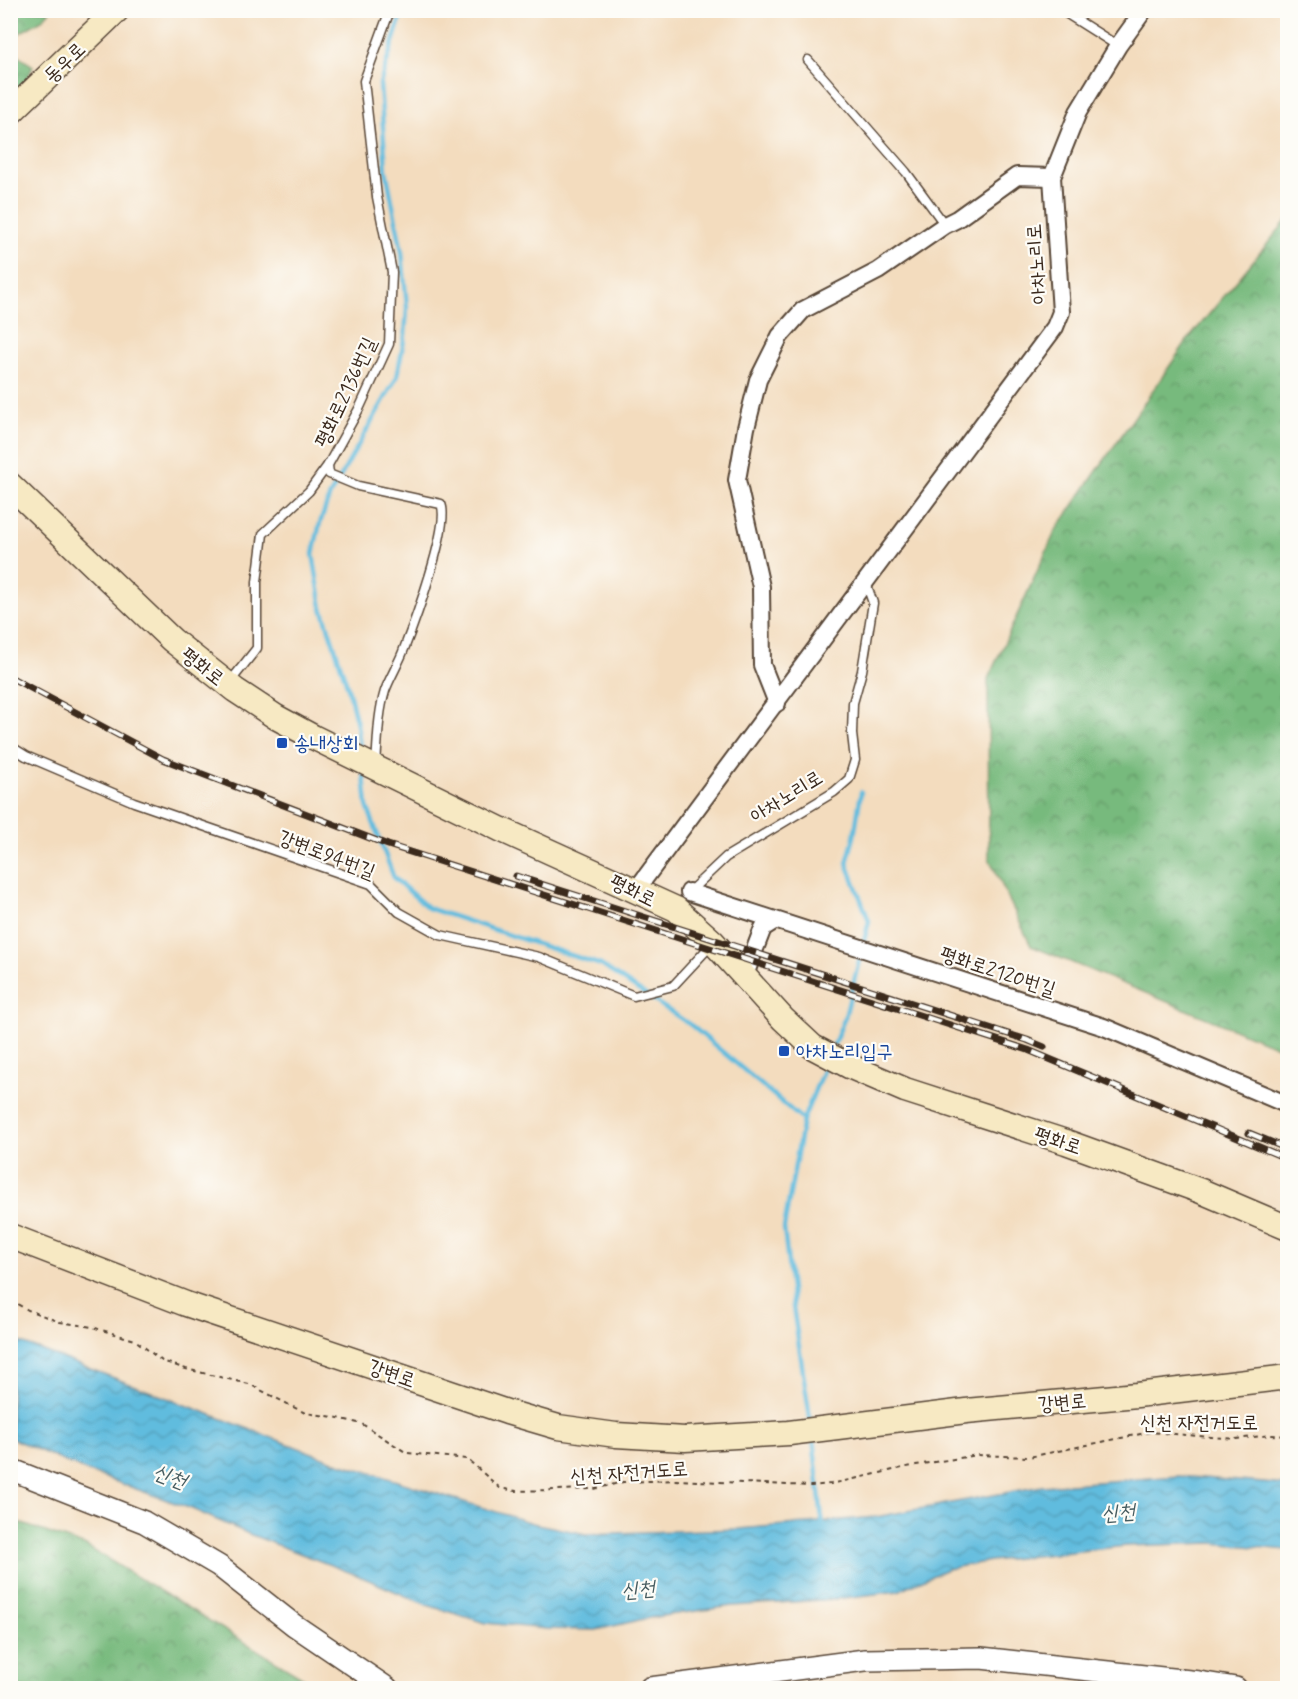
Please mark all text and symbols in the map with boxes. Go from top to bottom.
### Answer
street label: 동우로 [38,37,92,90]
street label: 아차노리로 [1021,223,1054,305]
street label: 평화로2136번길 [309,333,384,452]
street label: 평화로 [175,642,229,693]
place label: 송내상회 [294,731,358,758]
marker: 송내상회 [275,736,289,750]
street label: 아차노리로 [746,765,828,830]
street label: 강변로94번길 [274,825,379,886]
street label: 평화로 [605,869,660,914]
street label: 평화로2120번길 [936,941,1059,1004]
place label: 아차노리입구 [796,1039,893,1066]
marker: 아차노리입구 [777,1044,791,1058]
street label: 평화로 [1030,1121,1085,1162]
street label: 강변로 [364,1354,419,1395]
street label: 강변로 [1037,1388,1087,1419]
street label: 신천 자전거도로 [1140,1410,1258,1437]
street label: 신천 자전거도로 [569,1456,689,1491]
water label: 신천 [149,1458,192,1497]
water label: 신천 [1100,1498,1138,1528]
water label: 신천 [620,1574,658,1605]

